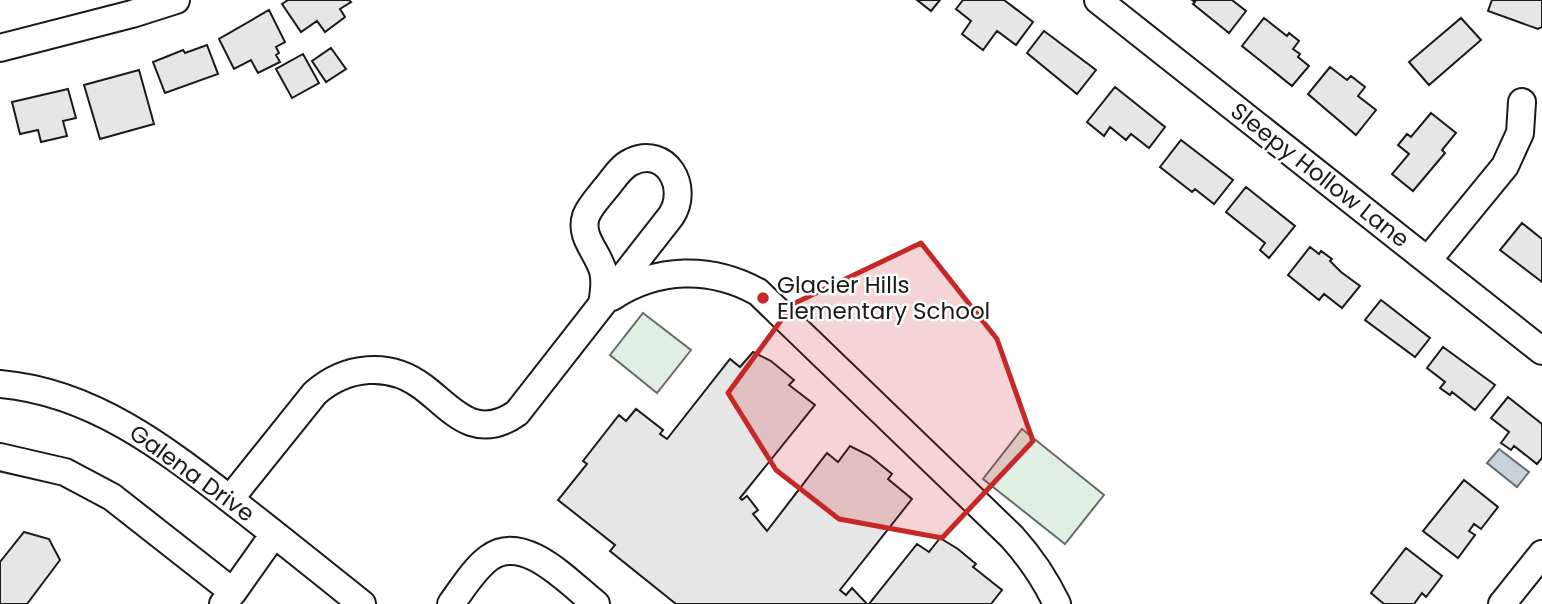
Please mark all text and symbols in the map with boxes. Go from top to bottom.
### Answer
street label: Sleepy Hollow Lane [1224,95,1416,255]
place label: Glacier Hills Elementary School [777,269,990,327]
marker: Glacier Hills Elementary School [755,290,771,306]
street label: Galena Drive [123,417,261,529]

